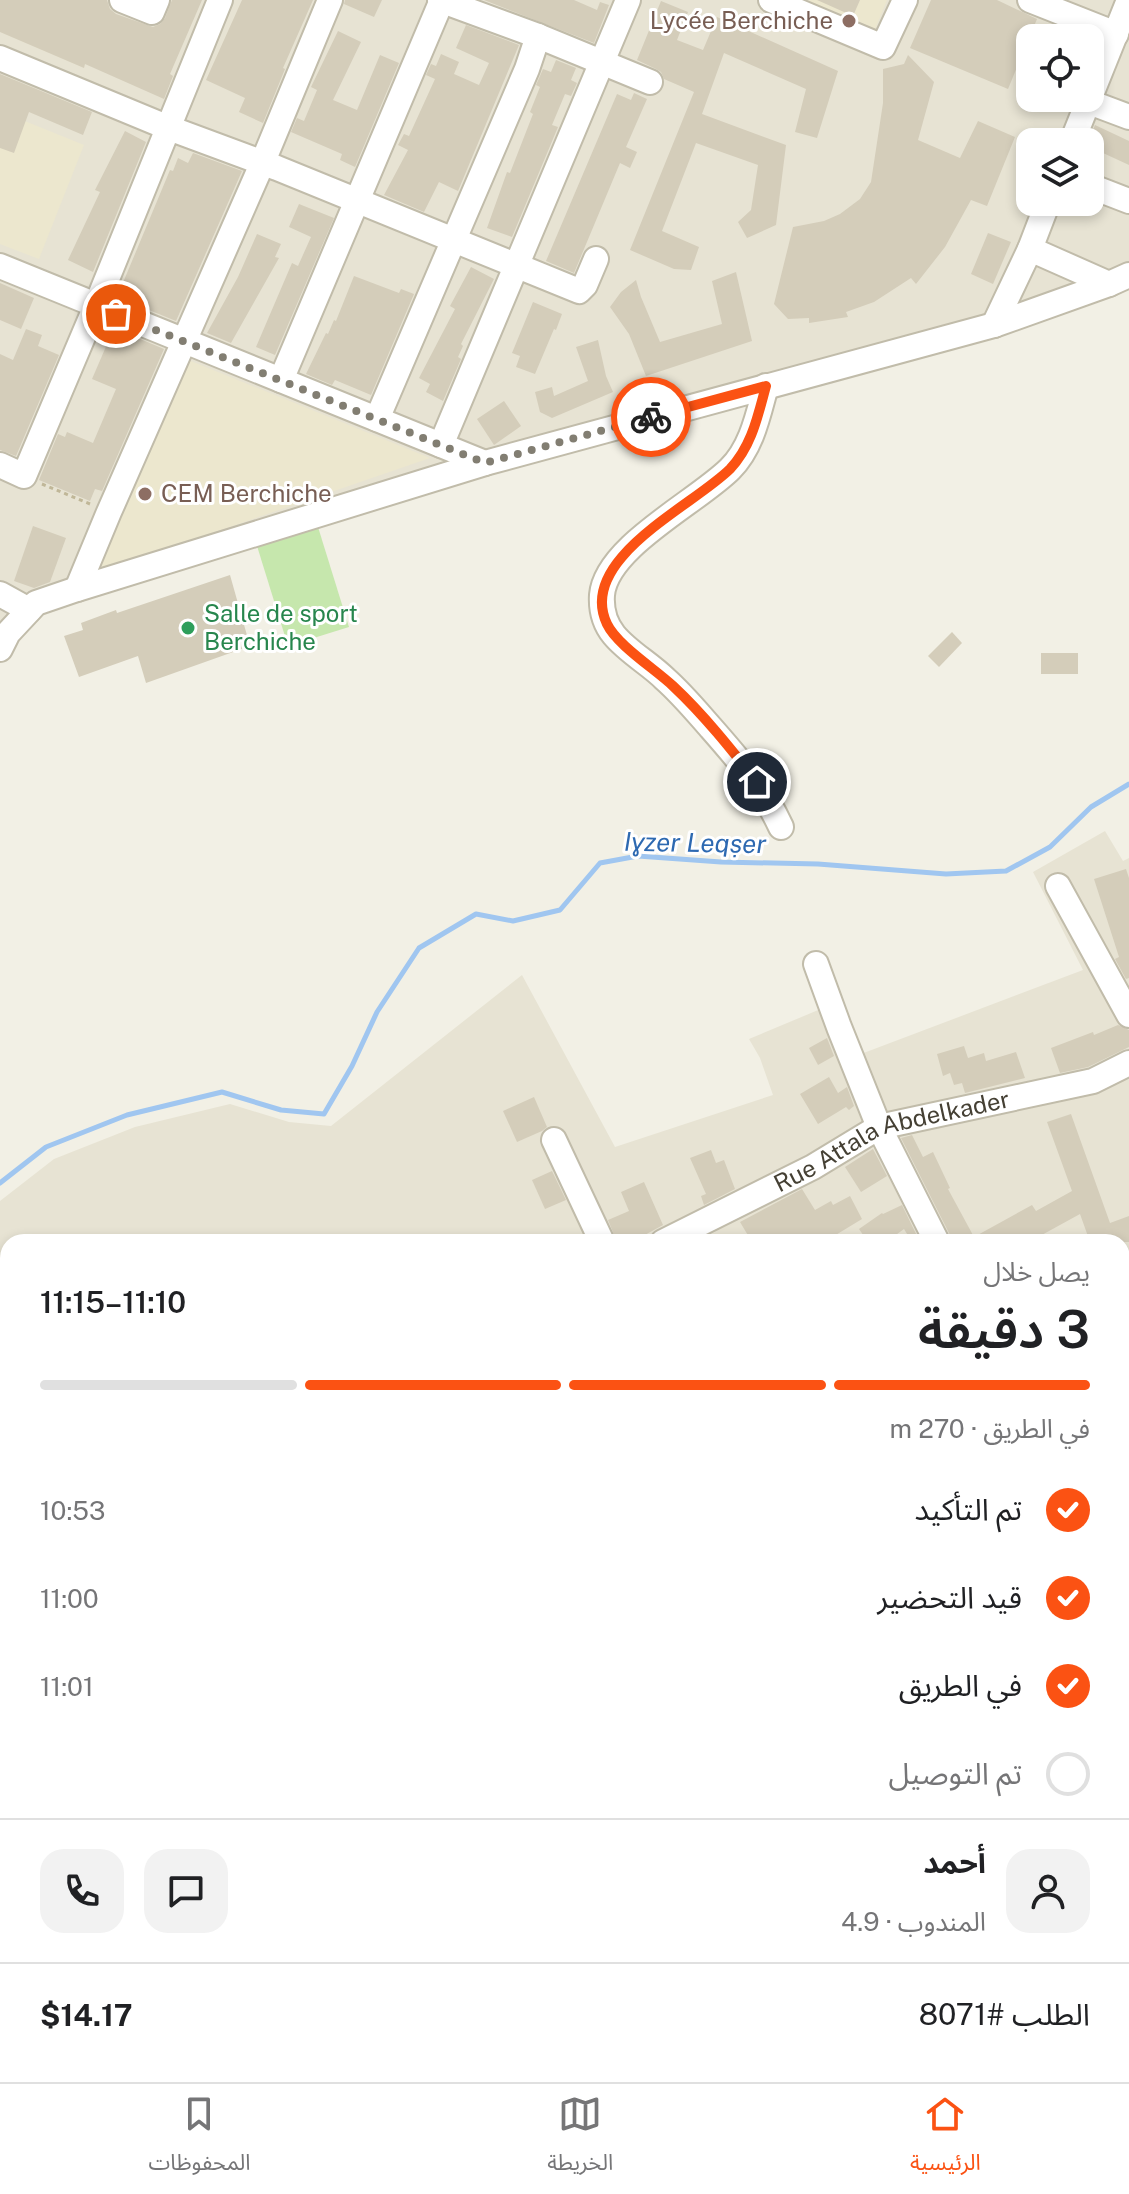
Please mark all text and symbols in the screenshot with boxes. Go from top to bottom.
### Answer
place label: Lycée Berchiche [650,6,833,34]
marker: Lycée Berchiche [840,12,858,30]
map controls [1016,24,1104,216]
button: locate [1016,24,1104,112]
button: layers [1016,128,1104,216]
pin [82,280,150,348]
icon: bag [94,292,138,336]
courier [611,377,691,457]
icon: bike [629,395,673,439]
place label: CEM Berchiche [161,479,332,507]
marker: CEM Berchiche [136,485,154,503]
place label: Salle de sport Berchiche [204,599,358,655]
marker: Salle de sport Berchiche [179,619,197,637]
pin [723,748,791,816]
icon: home [735,760,779,804]
water label: Iɣzer Leqṣer [624,826,767,859]
street label: Rue Attala Abdelkader [769,1084,1012,1197]
text: يصل خلال [983,1256,1090,1287]
text: 11:10–11:15 [40,1284,186,1320]
text: 3 دقيقة [918,1299,1090,1360]
text: في الطريق · 270 m [889,1413,1090,1444]
icon: check [1046,1488,1090,1532]
text: تم التأكيد [915,1491,1022,1527]
text: 10:53 [40,1495,105,1526]
icon: check [1046,1576,1090,1620]
text: قيد التحضير [877,1579,1022,1615]
text: 11:00 [40,1583,99,1614]
icon: check [1046,1664,1090,1708]
text: في الطريق [899,1667,1022,1703]
text: 11:01 [40,1671,94,1702]
text: تم التوصيل [888,1755,1022,1791]
text: أحمد [923,1844,986,1880]
button: phone [40,1849,124,1933]
button: chat [144,1849,228,1933]
button: person [1006,1849,1090,1933]
text: المندوب · 4.9 [841,1906,986,1937]
text: الطلب #8071 [919,1996,1090,2032]
text: $14.17 [40,1997,133,2033]
tab: المحفوظات [148,2092,251,2186]
tab: الخريطة [547,2092,613,2186]
tab: الرئيسية [910,2092,981,2186]

